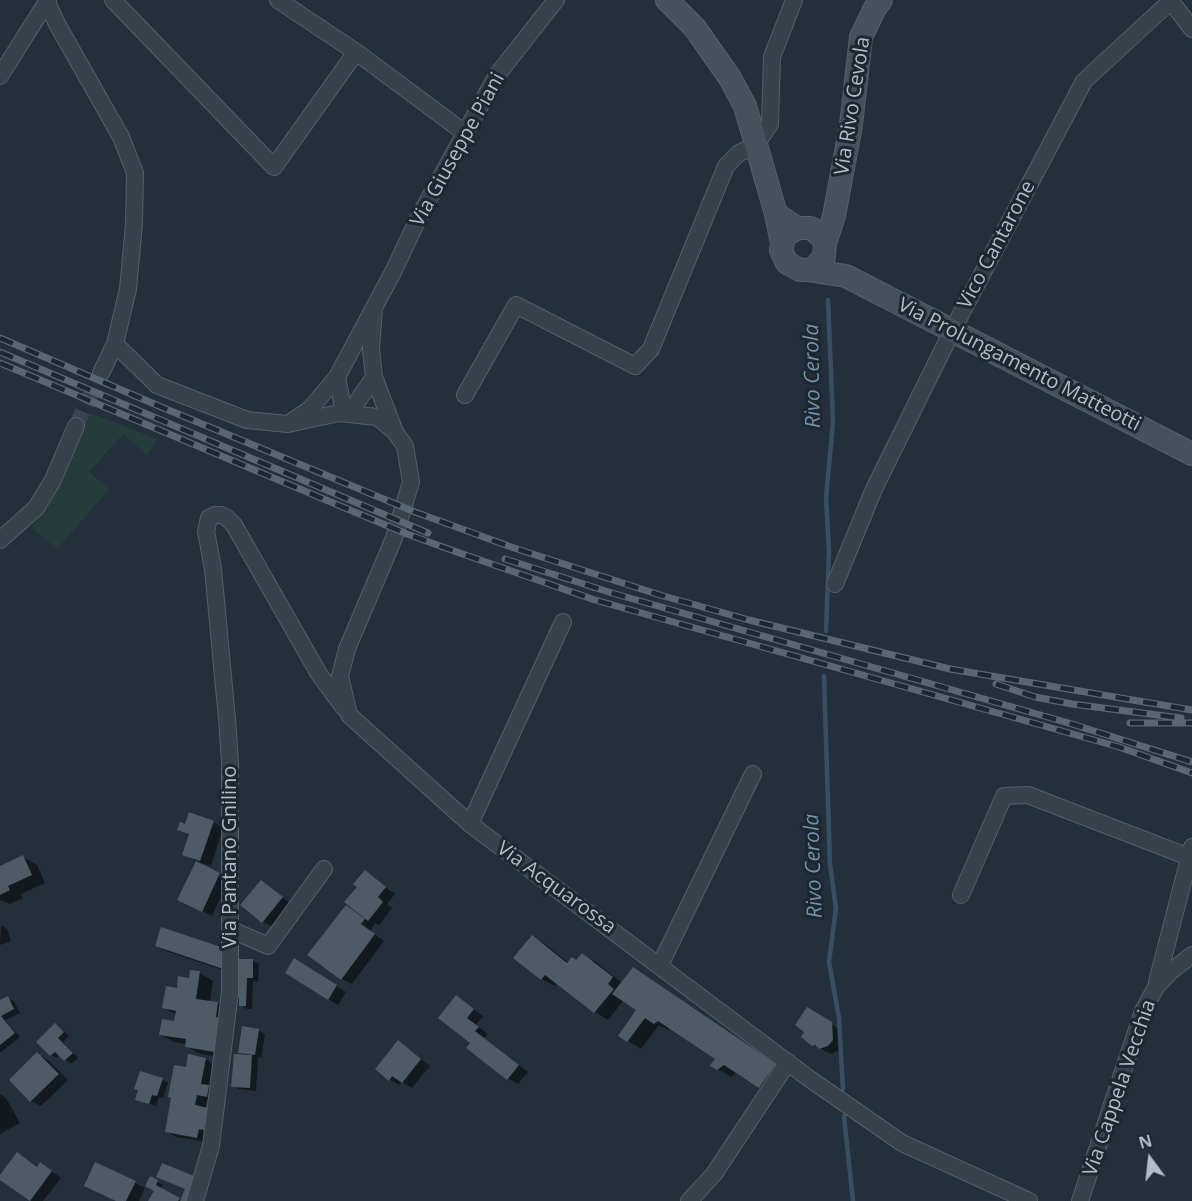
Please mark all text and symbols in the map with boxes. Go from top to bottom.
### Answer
street label: Via Rivo Cevola [830,35,876,177]
street label: Via Giuseppe Piani [406,69,510,231]
street label: Vico Cantarone [953,177,1041,313]
street label: Via Prolungamento Matteotti [894,293,1144,437]
water label: Rivo Cerola [799,324,827,428]
street label: Via Pantano Gnilino [218,766,242,948]
water label: Rivo Cerola [800,813,828,919]
street label: Via Acquarossa [492,837,620,939]
street label: Via Cappela Vecchia [1079,997,1161,1179]
north arrow [1120,1129,1180,1189]
text: N [1136,1129,1154,1154]

